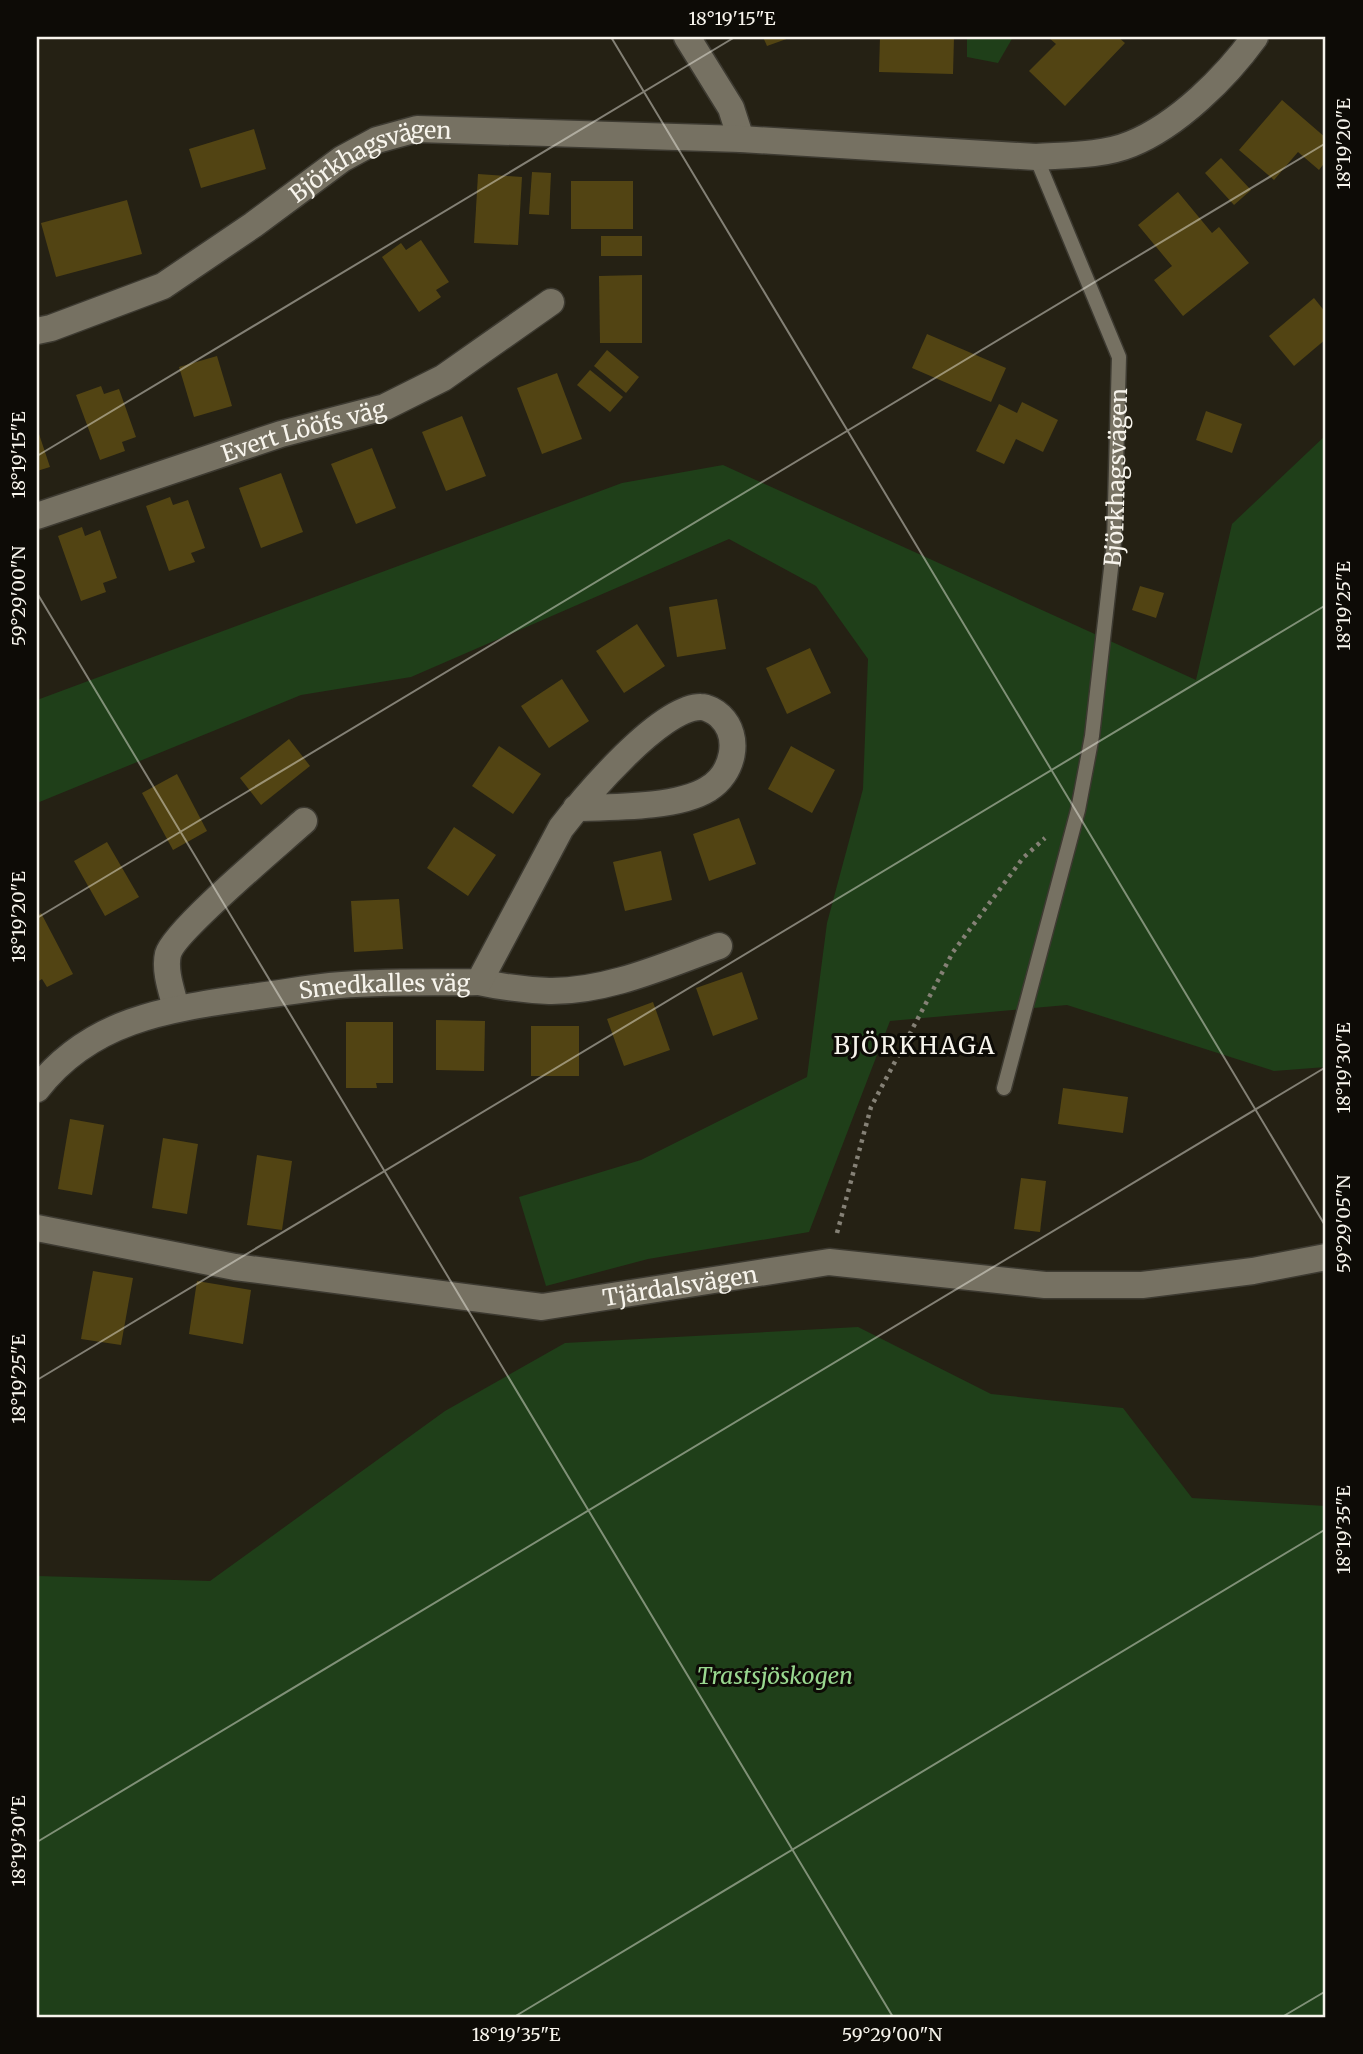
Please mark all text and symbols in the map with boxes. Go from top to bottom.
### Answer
text: 18°19'15"E [689,7,776,30]
text: 18°19'20"E [1332,98,1355,190]
street label: Björkhagsvägen [283,114,452,208]
street label: Björkhagsvägen [1097,388,1133,568]
street label: Evert Lööfs väg [217,393,389,468]
text: 18°19'15"E [7,411,30,498]
text: 59°29'00"N [7,546,30,646]
text: 18°19'25"E [1332,561,1355,651]
text: 18°19'20"E [7,871,30,963]
street label: Smedkalles väg [297,968,471,1005]
text: 18°19'30"E [1332,1022,1355,1114]
district label: BJÖRKHAGA [833,1030,997,1061]
text: 59°29'05"N [1332,1175,1355,1273]
street label: Tjärdalsvägen [600,1259,759,1312]
text: 18°19'25"E [7,1334,30,1424]
text: 18°19'35"E [1332,1485,1355,1574]
park label: Trastsjöskogen [697,1661,853,1690]
text: 18°19'30"E [7,1795,30,1887]
text: 18°19'35"E [472,2023,561,2046]
text: 59°29'00"N [842,2023,942,2046]

